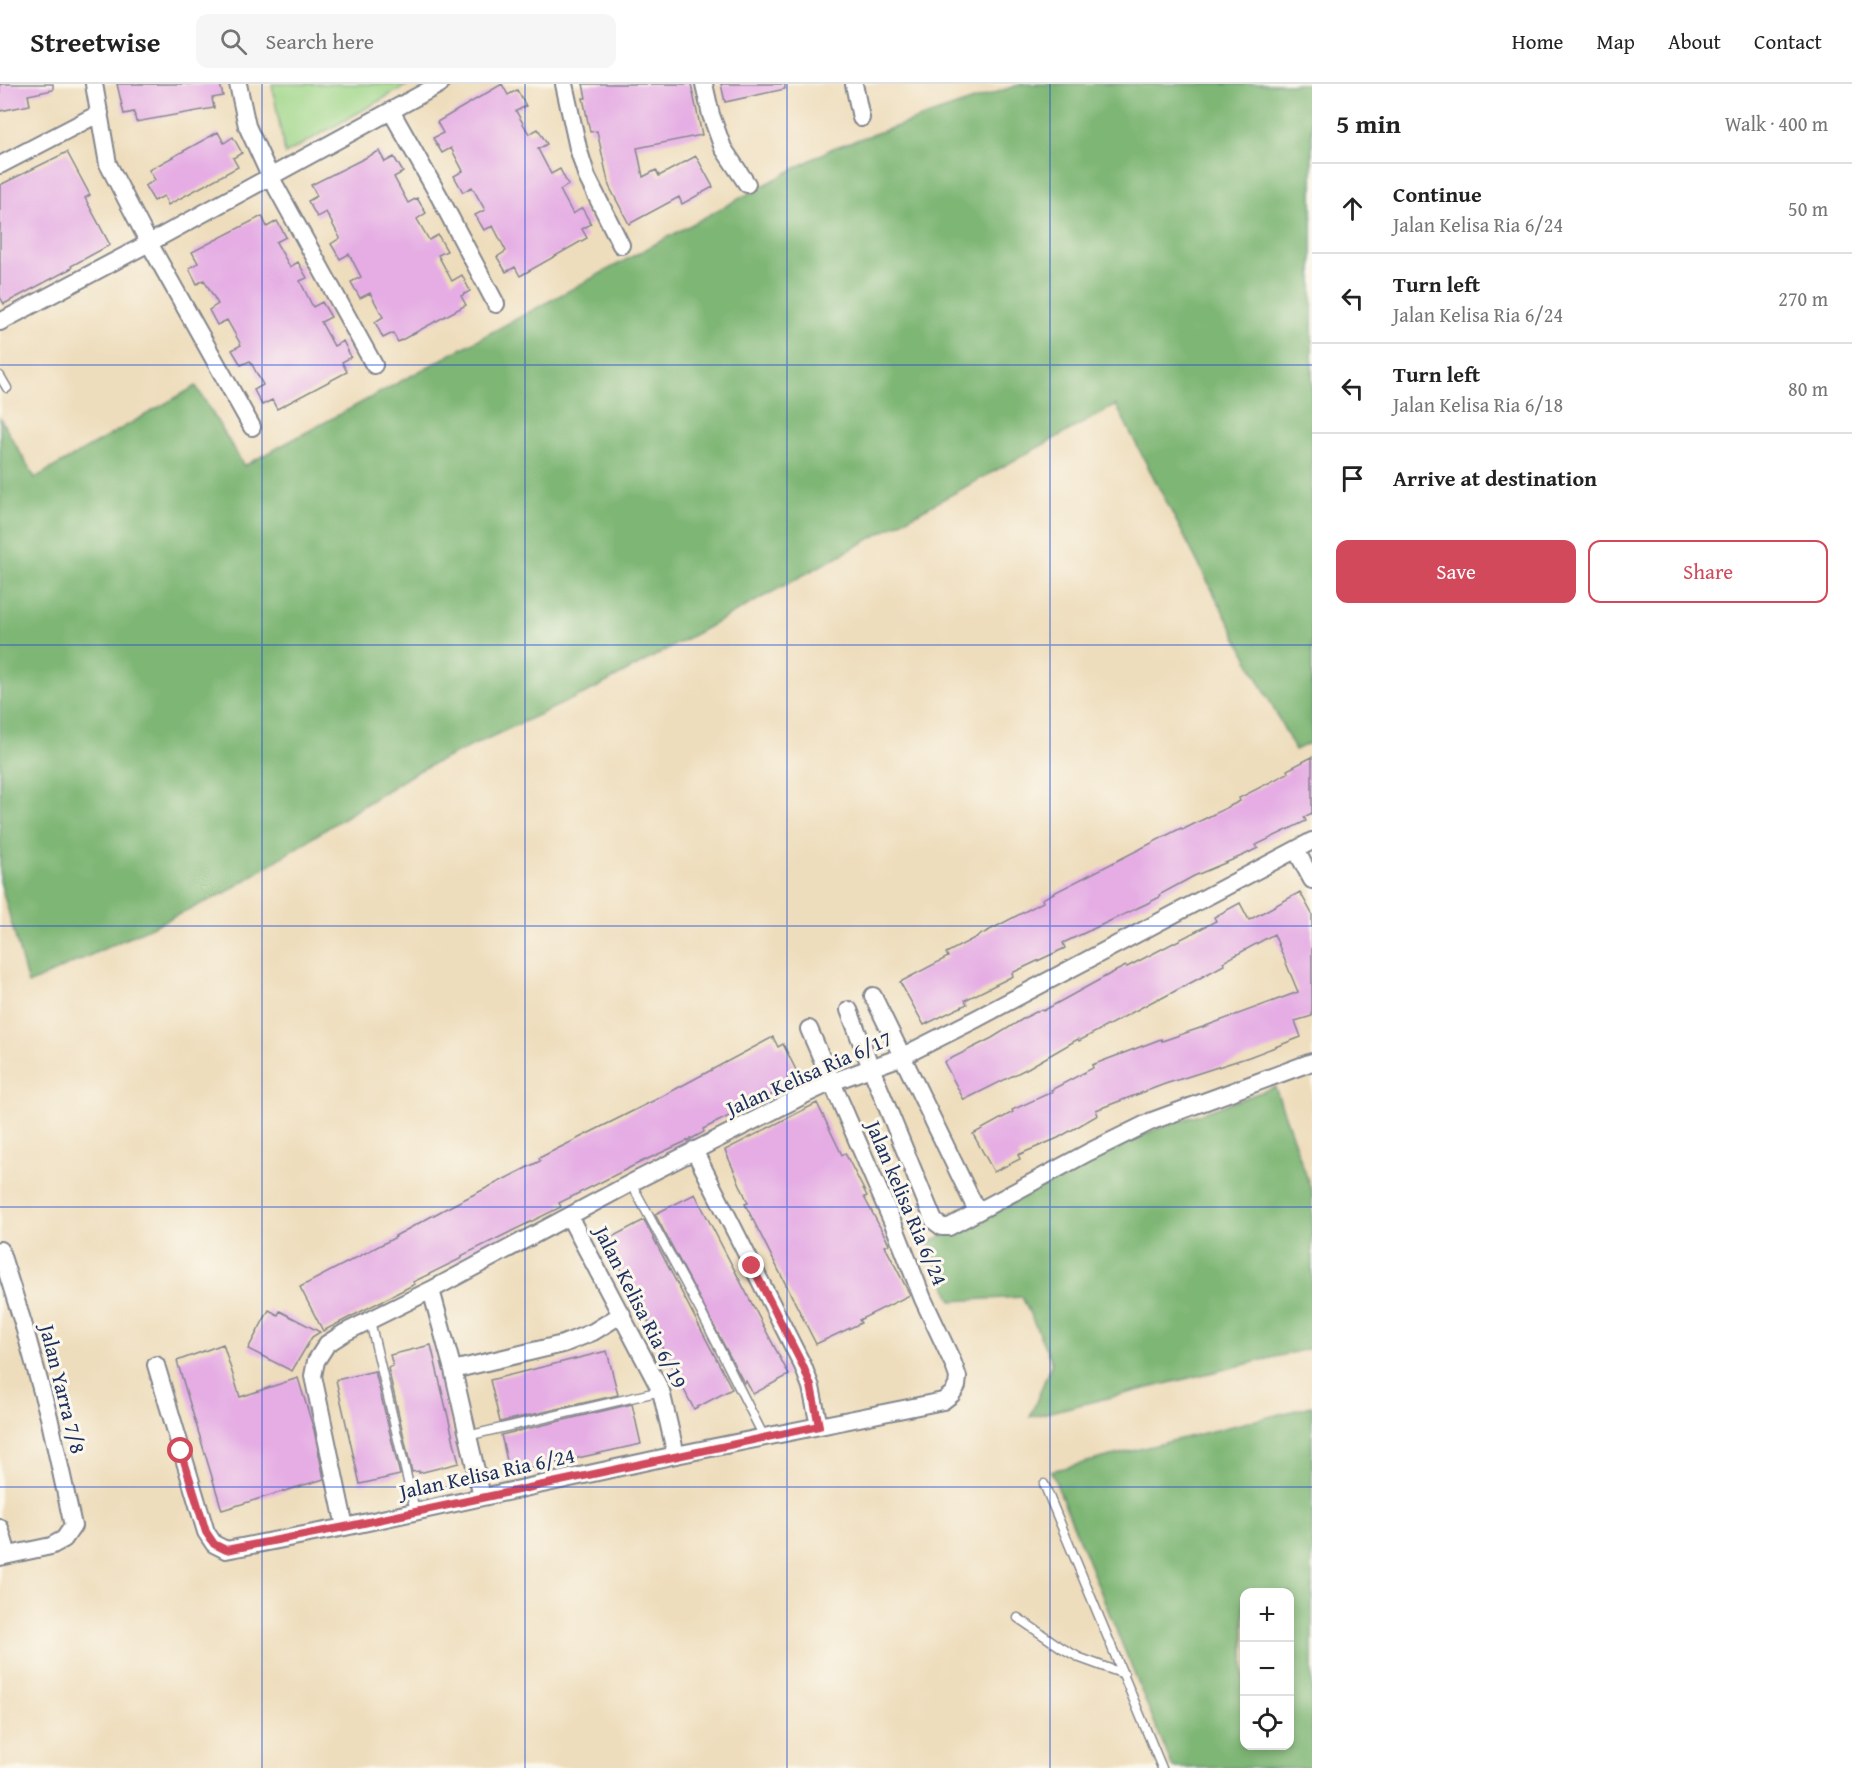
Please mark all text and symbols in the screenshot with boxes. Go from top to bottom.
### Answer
search box [196,14,616,68]
text: Streetwise [30,21,160,62]
icon: search [217,25,250,58]
text: Search here [265,25,374,57]
text: Home [1512,26,1563,57]
text: Map [1596,26,1635,57]
text: About [1668,26,1721,57]
text: Contact [1754,26,1822,57]
text: 5 min [1336,104,1401,143]
text: Walk · 400 m [1725,109,1828,138]
text: Continue [1393,178,1482,210]
icon: ahead [1336,192,1369,225]
text: 50 m [1788,194,1828,223]
text: Jalan Kelisa Ria 6/24 [1393,210,1563,239]
text: Turn left [1393,268,1480,300]
icon: left [1336,282,1369,315]
text: 270 m [1778,284,1828,313]
text: Jalan Kelisa Ria 6/24 [1393,300,1563,329]
text: Turn left [1393,358,1480,390]
icon: left [1336,372,1369,405]
text: 80 m [1788,374,1828,403]
text: Jalan Kelisa Ria 6/18 [1393,390,1563,419]
icon: arrive [1336,462,1369,495]
text: Arrive at destination [1393,462,1597,494]
button: Save [1336,540,1576,603]
button: Share [1588,540,1828,603]
street label: Jalan Kelisa Ria 6/17 [718,1023,897,1125]
street label: Jalan kelisa Ria 6/24 [857,1113,956,1290]
street label: Jalan Kelisa Ria 6/19 [585,1218,695,1394]
route end [738,1252,764,1278]
street label: Jalan Yarra 7/8 [31,1318,94,1457]
route start [167,1437,193,1463]
street label: Jalan Kelisa Ria 6/24 [394,1439,578,1507]
map controls [1240,1588,1294,1750]
button: + [1240,1588,1294,1642]
button: − [1240,1642,1294,1696]
button: locate [1240,1696,1294,1750]

